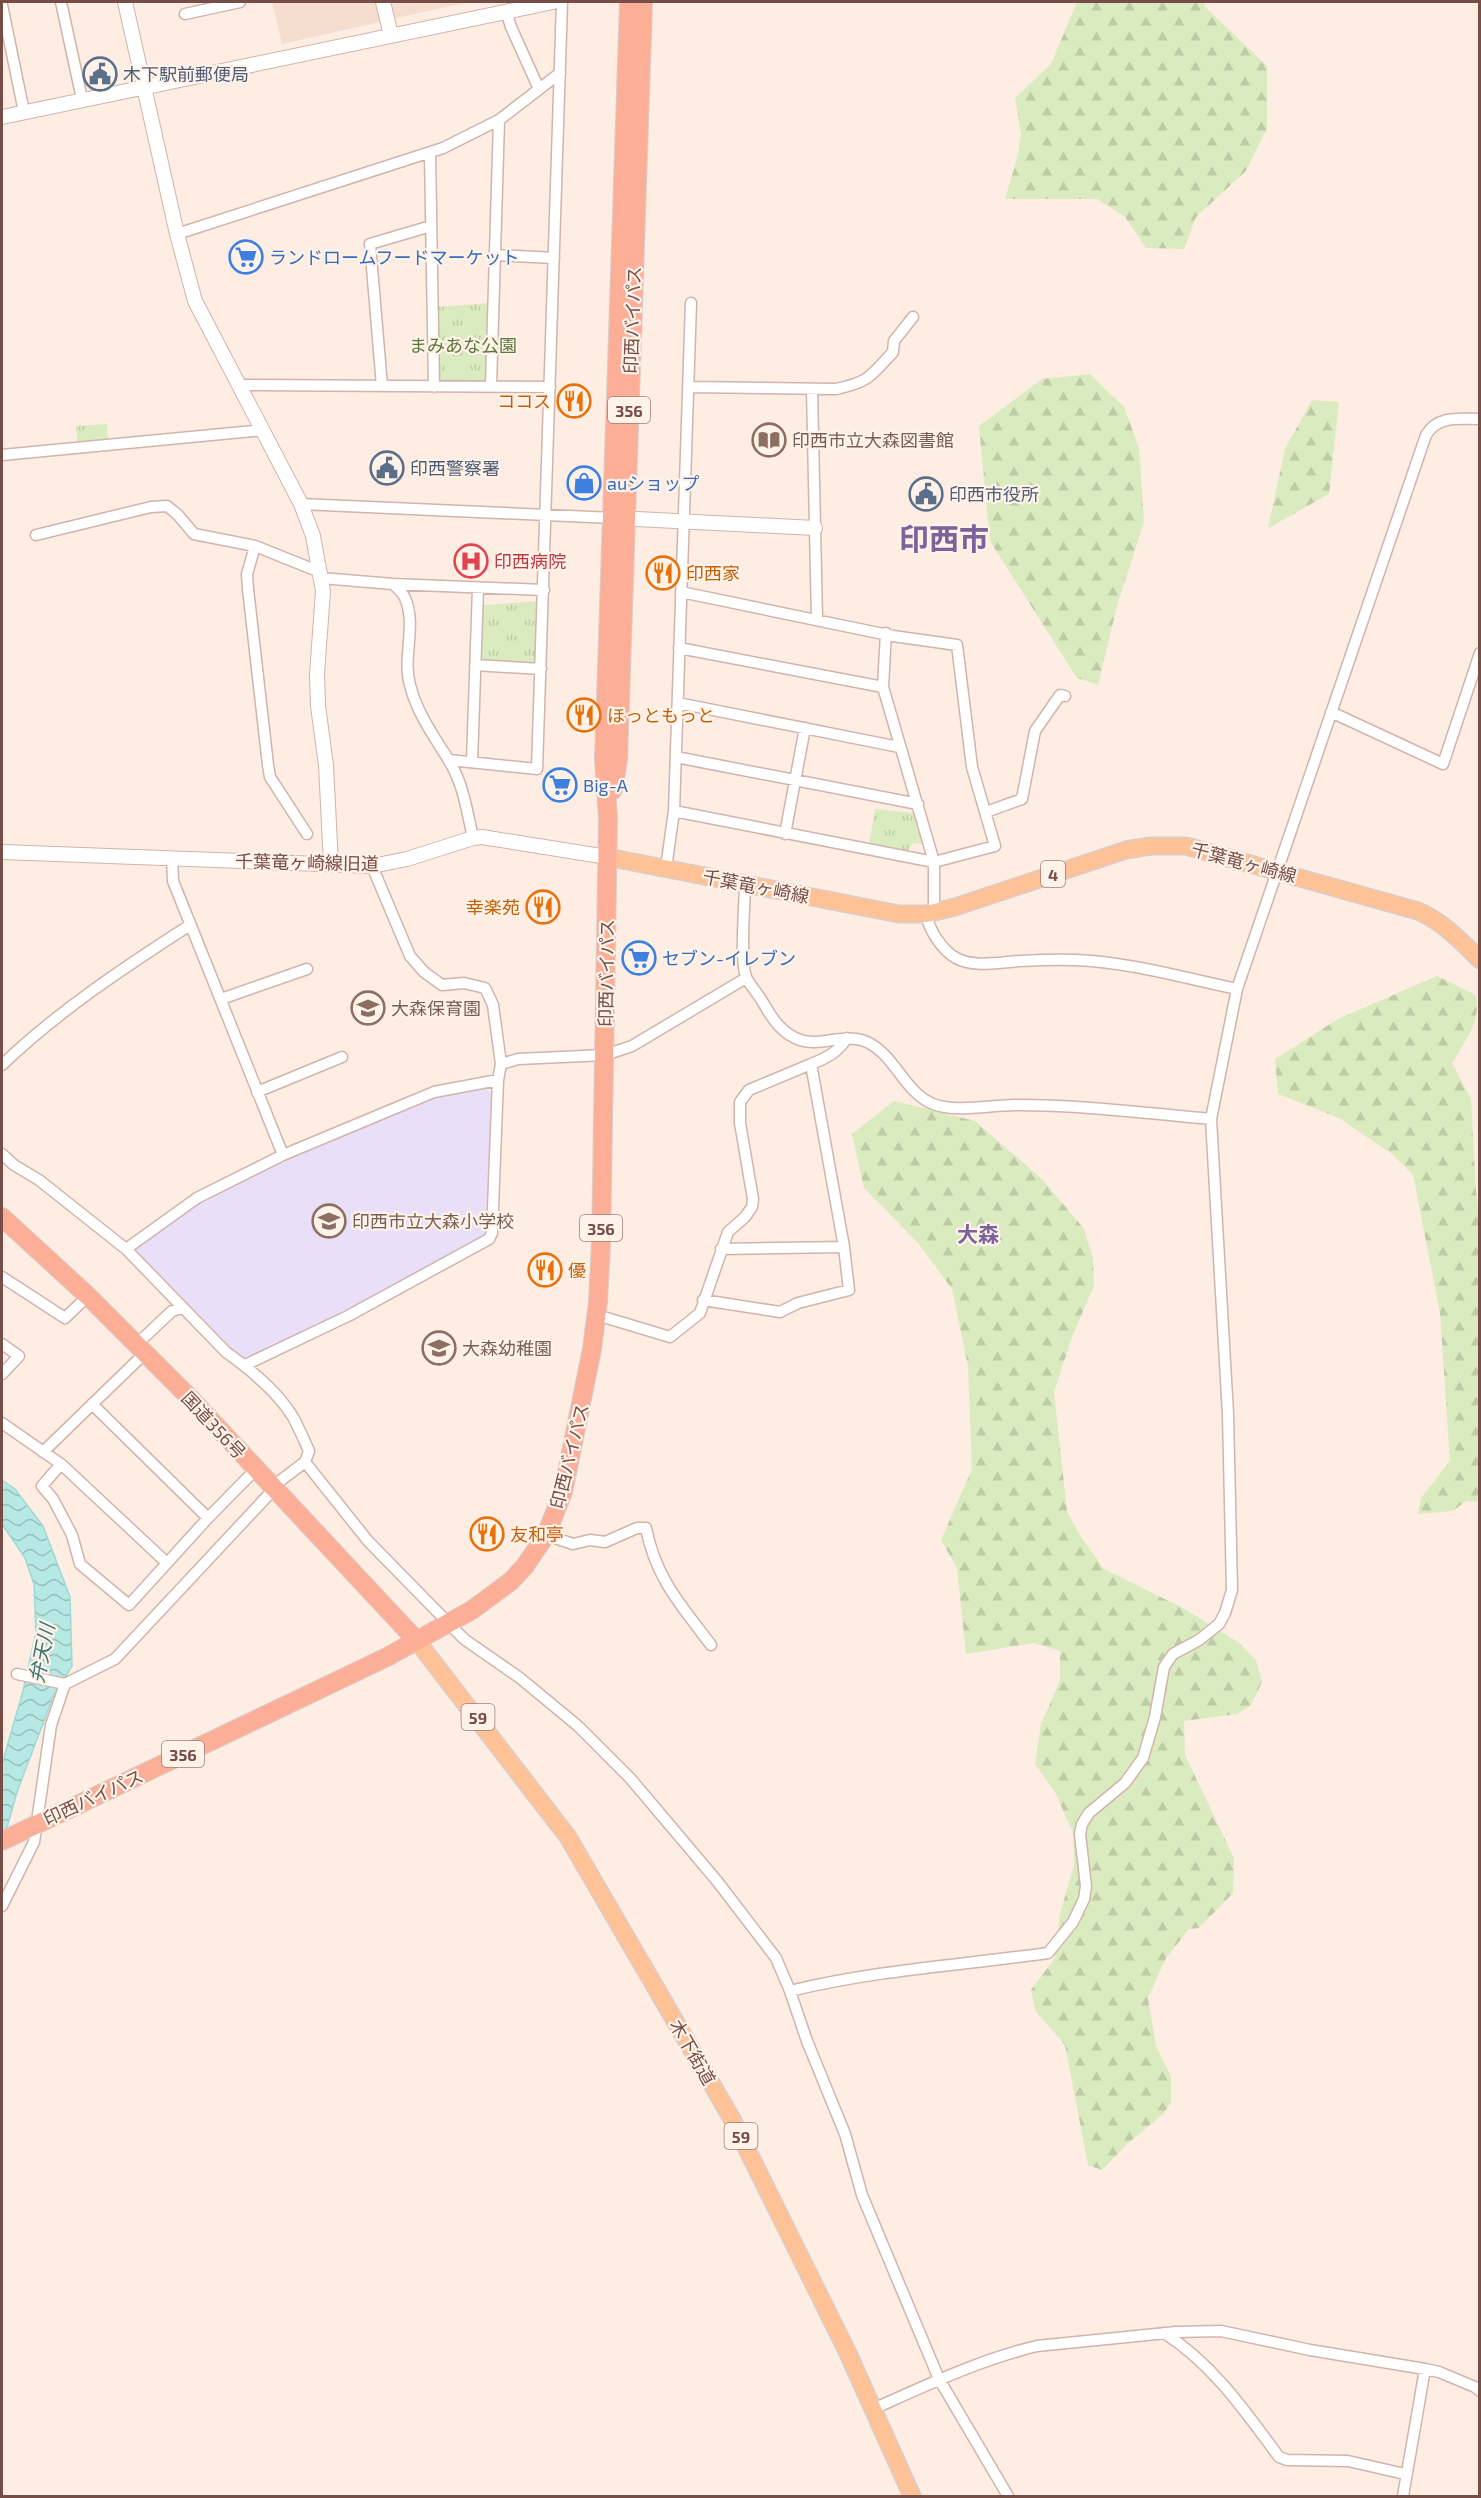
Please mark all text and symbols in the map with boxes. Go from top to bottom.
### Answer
public building icon: 木下駅前郵便局 [82,56,118,92]
place label: 木下駅前郵便局 [123,63,249,85]
supermarket icon: ランドロームフードマーケット [228,239,264,275]
place label: ランドロームフードマーケット [269,246,519,268]
street label: 印西バイパス [619,266,645,374]
park label: まみあな公園 [409,334,517,356]
restaurant icon: ココス [556,383,592,419]
place label: ココス [497,390,551,412]
road number: 356 [608,397,650,423]
library icon: 印西市立大森図書館 [751,422,787,458]
place label: 印西市立大森図書館 [792,429,954,451]
public building icon: 印西警察署 [369,450,405,486]
place label: 印西警察署 [410,457,500,479]
shop icon: auショップ [566,465,602,501]
place label: auショップ [607,472,699,494]
public building icon: 印西市役所 [908,476,944,512]
place label: 印西市役所 [949,483,1039,505]
district label: 印西市 [899,520,989,556]
hospital icon: 印西病院 [453,543,489,579]
place label: 印西病院 [494,550,566,572]
restaurant icon: 印西家 [645,555,681,591]
place label: 印西家 [686,562,740,584]
restaurant icon: ほっともっと [566,697,602,733]
place label: ほっともっと [607,704,715,726]
supermarket icon: Big-A [542,767,578,803]
place label: Big-A [583,774,629,796]
street label: 千葉竜ヶ崎線 [1189,837,1299,887]
street label: 千葉竜ヶ崎線旧道 [235,850,379,874]
road number: 4 [1041,861,1065,887]
street label: 千葉竜ヶ崎線 [701,865,811,907]
restaurant icon: 幸楽苑 [525,889,561,925]
place label: 幸楽苑 [466,896,520,918]
street label: 印西バイパス [594,919,618,1027]
supermarket icon: セブン-イレブン [621,940,657,976]
place label: セブン-イレブン [662,947,796,969]
school or university icon: 大森保育園 [350,990,386,1026]
place label: 大森保育園 [391,997,481,1019]
school or university icon: 印西市立大森小学校 [311,1203,347,1239]
place label: 印西市立大森小学校 [352,1210,514,1232]
road number: 356 [580,1215,622,1241]
district label: 大森 [957,1221,999,1246]
restaurant icon: 優 [527,1252,563,1288]
place label: 優 [568,1259,586,1281]
school or university icon: 大森幼稚園 [421,1330,457,1366]
place label: 大森幼稚園 [462,1337,552,1359]
street label: 国道356号 [177,1387,251,1463]
street label: 印西バイパス [545,1401,593,1511]
restaurant icon: 友和亭 [469,1516,505,1552]
place label: 友和亭 [510,1523,564,1545]
water label: 弁天川 [23,1619,59,1685]
road number: 59 [462,1704,494,1730]
road number: 356 [162,1741,204,1767]
street label: 印西バイパス [40,1764,146,1830]
street label: 木下街道 [665,2015,721,2089]
road number: 59 [724,2123,758,2149]

